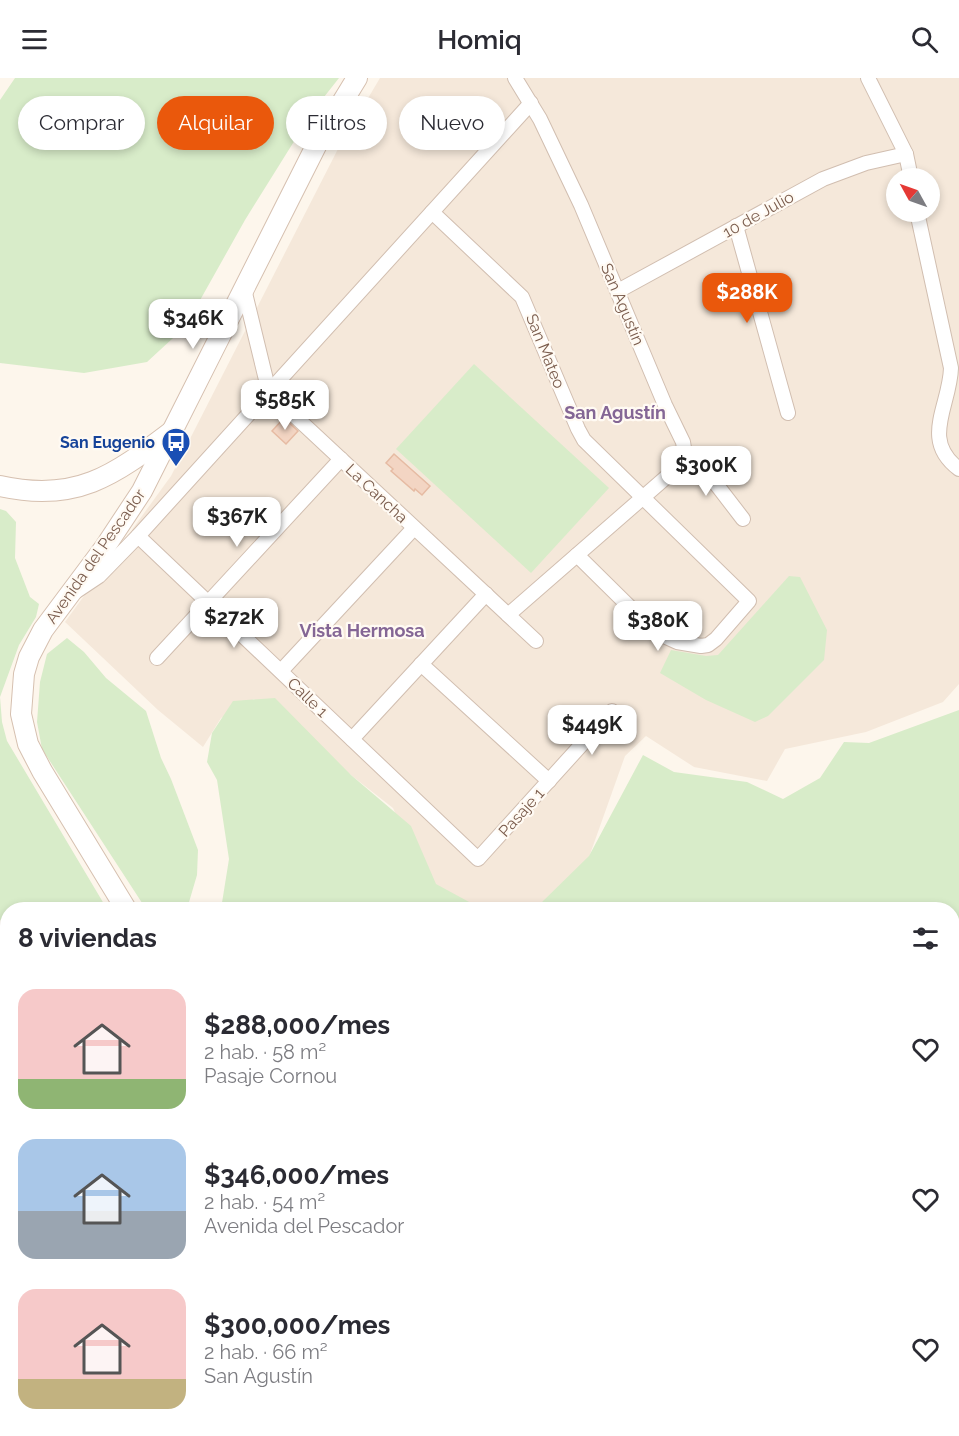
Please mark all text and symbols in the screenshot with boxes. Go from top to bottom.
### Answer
icon: menu [18,23,51,56]
icon: search [908,23,941,56]
text: Homiq [437,24,522,55]
chip: Comprar [18,96,145,150]
chip: Alquilar [157,96,274,150]
chip: Filtros [286,96,387,150]
chip: Nuevo [399,96,505,150]
north arrow [886,168,940,222]
map controls [886,168,940,222]
street label: 10 de Julio [719,187,797,242]
street label: San Agustín [597,260,648,348]
pin: $288K [705,273,789,324]
text: $288K [716,280,778,304]
pin: $346K [151,299,235,350]
text: $346K [163,306,223,330]
street label: San Mateo [522,311,569,391]
pin: $585K [243,380,327,431]
text: $585K [255,387,315,411]
district label: San Agustín [564,402,666,423]
bus stop icon: San Eugenio [160,426,192,468]
place label: San Eugenio [60,433,155,452]
pin: $300K [664,446,748,497]
text: $300K [675,453,737,477]
street label: La Cancha [342,460,412,527]
street label: Avenida del Pescador [42,485,149,627]
pin: $367K [195,497,279,548]
text: $367K [207,504,267,528]
pin: $272K [192,598,276,649]
pin: $380K [616,601,700,652]
text: $272K [204,605,264,629]
text: $380K [627,608,689,632]
district label: Vista Hermosa [299,620,425,641]
street label: Calle 1 [284,674,332,721]
pin: $449K [550,705,634,756]
text: $449K [562,712,622,736]
street label: Pasaje 1 [495,784,548,841]
icon: filters [909,922,942,955]
text: 8 viviendas [18,923,157,953]
text: $288,000/mes [204,1010,390,1040]
icon: home [66,1013,138,1085]
icon: heart [909,1033,942,1066]
text: 2 hab. · 58 m² [204,1040,326,1064]
text: Pasaje Cornou [204,1064,337,1088]
text: $346,000/mes [204,1160,389,1190]
icon: home [66,1163,138,1235]
icon: heart [909,1183,942,1216]
text: 2 hab. · 54 m² [204,1190,325,1214]
text: Avenida del Pescador [204,1214,404,1238]
text: $300,000/mes [204,1310,390,1340]
icon: home [66,1313,138,1385]
icon: heart [909,1333,942,1366]
text: 2 hab. · 66 m² [204,1340,328,1364]
text: San Agustín [204,1364,313,1388]

